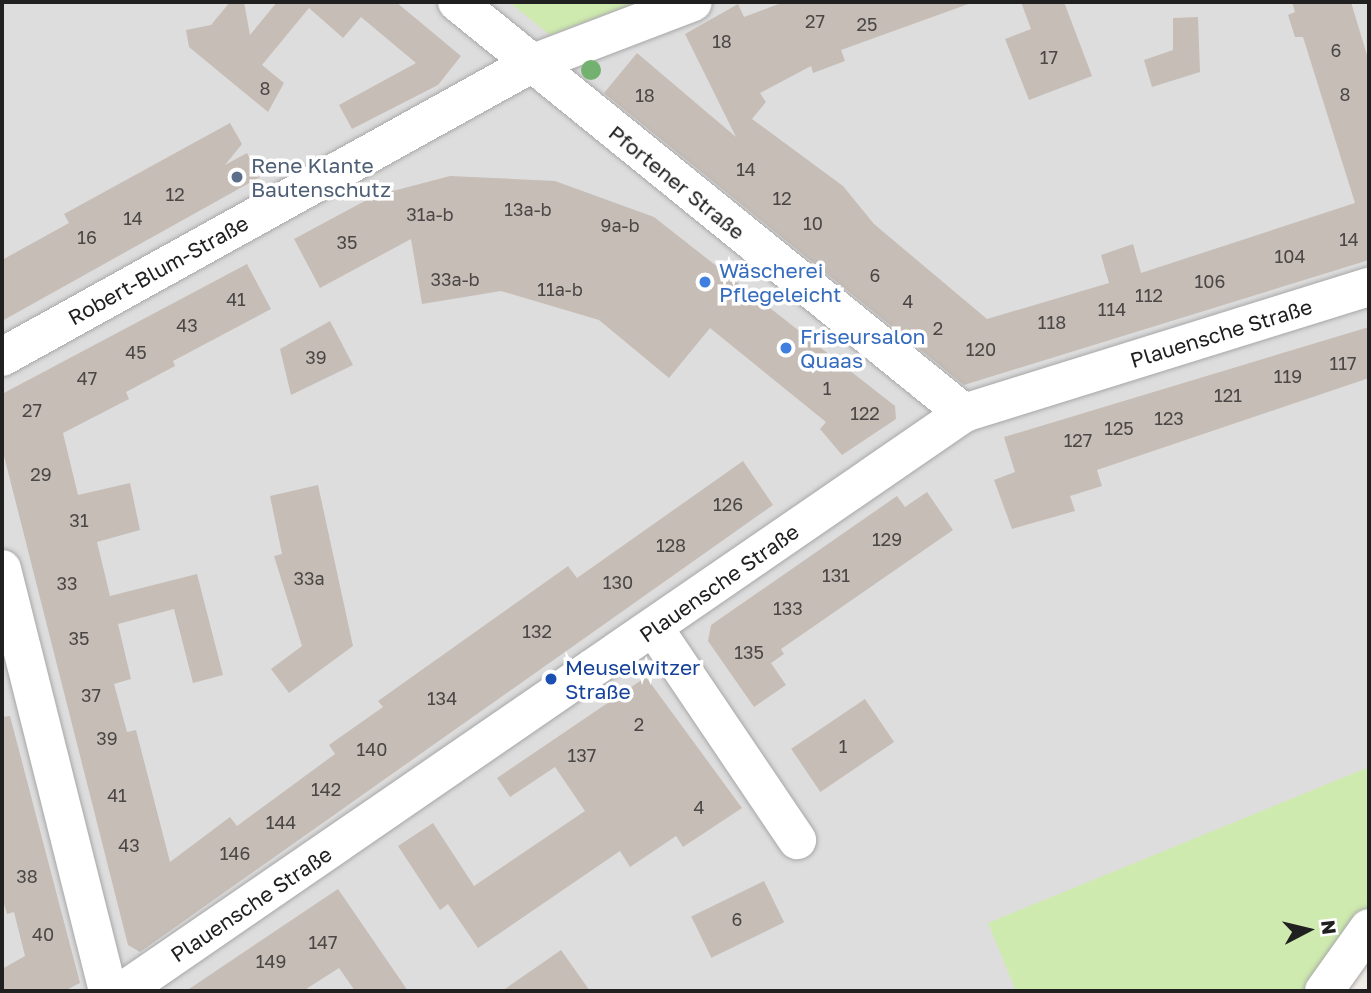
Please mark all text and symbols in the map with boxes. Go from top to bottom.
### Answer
house number: 27 [805,10,825,32]
house number: 25 [857,13,877,35]
house number: 18 [712,30,732,52]
house number: 6 [1331,39,1341,61]
house number: 17 [1040,46,1058,68]
house number: 8 [260,77,270,99]
house number: 8 [1340,83,1350,105]
house number: 18 [635,84,655,106]
street label: Pfortener Straße [604,120,750,244]
place label: Rene Klante Bautenschutz [251,152,391,202]
house number: 14 [736,158,756,180]
marker: Rene Klante Bautenschutz [229,169,245,185]
house number: 12 [165,183,185,205]
house number: 12 [772,187,792,209]
house number: 13a-b [504,198,552,220]
house number: 31a-b [406,203,454,225]
house number: 14 [123,207,143,229]
street label: Robert-Blum-Straße [64,210,252,330]
house number: 10 [803,212,823,234]
house number: 9a-b [601,214,639,236]
house number: 16 [77,226,97,248]
house number: 14 [1339,228,1359,250]
house number: 35 [337,231,357,253]
house number: 104 [1275,245,1305,267]
place label: Wäscherei Pflegeleicht [719,257,841,307]
house number: 6 [870,264,880,286]
house number: 33a-b [430,268,480,290]
house number: 106 [1195,270,1225,292]
marker: Wäscherei Pflegeleicht [697,274,713,290]
house number: 11a-b [537,278,583,300]
house number: 112 [1135,284,1163,306]
house number: 41 [226,288,246,310]
house number: 4 [903,290,913,312]
street label: Plauensche Straße [1127,293,1315,373]
house number: 114 [1098,298,1126,320]
house number: 118 [1038,311,1066,333]
house number: 43 [176,314,198,336]
house number: 2 [933,317,943,339]
place label: Friseursalon Quaas [800,323,926,373]
house number: 120 [966,338,996,360]
marker: Friseursalon Quaas [778,340,794,356]
house number: 45 [125,341,147,363]
house number: 39 [305,346,327,368]
house number: 117 [1330,352,1356,374]
house number: 119 [1274,365,1302,387]
house number: 47 [77,367,97,389]
house number: 1 [823,377,831,399]
house number: 121 [1214,384,1242,406]
house number: 27 [22,399,42,421]
house number: 122 [850,402,880,424]
house number: 123 [1154,407,1184,429]
house number: 125 [1104,417,1134,439]
house number: 127 [1064,429,1092,451]
house number: 29 [30,463,52,485]
house number: 126 [713,493,743,515]
house number: 31 [69,509,89,531]
street label: Plauensche Straße [634,519,804,647]
house number: 129 [872,528,902,550]
house number: 128 [656,534,686,556]
house number: 131 [822,564,850,586]
house number: 33a [293,567,325,589]
house number: 130 [603,571,633,593]
house number: 33 [56,572,78,594]
house number: 133 [773,597,803,619]
house number: 132 [522,620,552,642]
house number: 35 [69,627,89,649]
house number: 135 [734,641,764,663]
place label: Meuselwitzer Straße [565,654,700,704]
marker: Meuselwitzer Straße [543,671,559,687]
house number: 37 [81,684,101,706]
house number: 134 [427,687,457,709]
house number: 2 [634,713,644,735]
house number: 39 [96,727,118,749]
house number: 1 [839,735,847,757]
house number: 140 [357,738,387,760]
house number: 137 [568,744,596,766]
house number: 142 [311,778,341,800]
house number: 41 [107,784,127,806]
house number: 4 [694,796,704,818]
house number: 144 [266,811,296,833]
house number: 43 [118,834,140,856]
street label: Plauensche Straße [166,841,336,967]
house number: 146 [220,842,250,864]
house number: 38 [16,865,38,887]
north arrow [1273,895,1343,965]
house number: 6 [732,908,742,930]
text: N [1317,919,1342,936]
house number: 40 [32,923,54,945]
house number: 147 [308,931,338,953]
house number: 149 [256,950,286,972]

